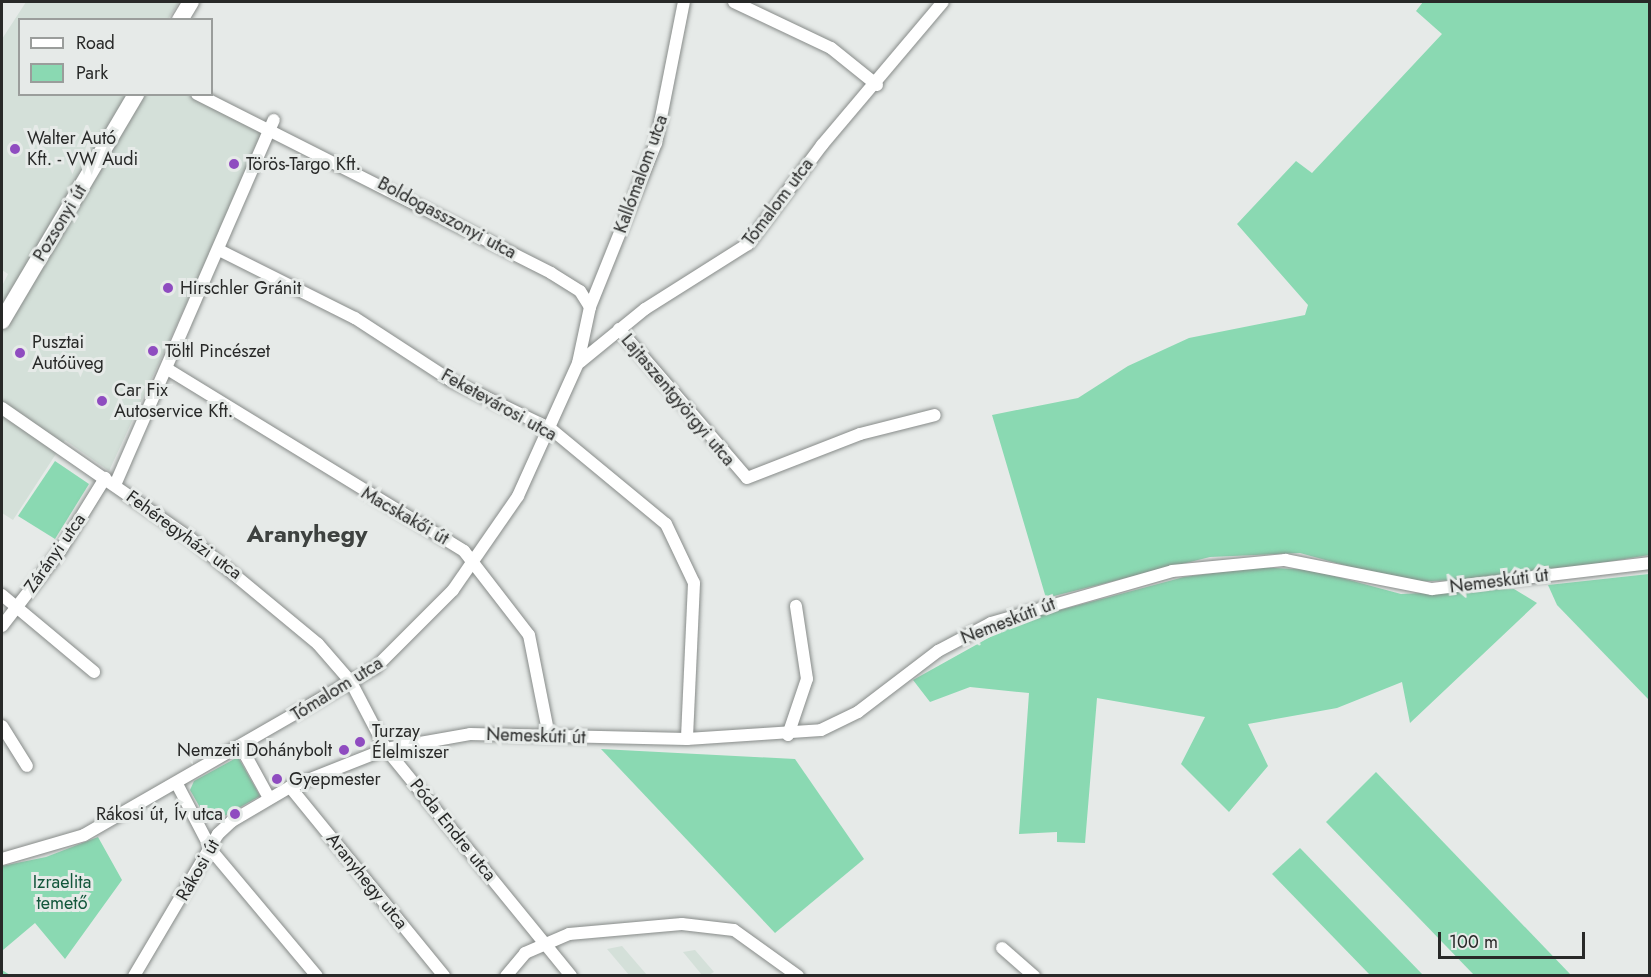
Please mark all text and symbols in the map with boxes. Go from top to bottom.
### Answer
legend [18,18,213,96]
text: Road [76,30,115,56]
text: Park [76,60,108,86]
street label: Kallómalom utca [610,112,672,236]
place label: Walter Autó Kft. - VW Audi [27,128,138,170]
marker: Walter Autó Kft. - VW Audi [8,142,22,156]
place label: Törös-Targo Kft. [246,153,361,175]
street label: Tómalom utca [738,154,818,250]
marker: Törös-Targo Kft. [227,157,241,171]
street label: Boldogasszonyi utca [374,172,520,264]
street label: Pozsonyi út [29,181,91,265]
place label: Hirschler Gránit [180,277,301,299]
marker: Hirschler Gránit [161,281,175,295]
street label: Lajtaszentgyörgyi utca [617,330,739,470]
place label: Pusztai Autóüveg [32,332,104,374]
place label: Töltl Pincészet [165,340,270,362]
marker: Töltl Pincészet [146,344,160,358]
marker: Pusztai Autóüveg [13,346,27,360]
street label: Feketevárosi utca [437,364,561,446]
place label: Car Fix Autoservice Kft. [114,380,233,422]
marker: Car Fix Autoservice Kft. [95,394,109,408]
street label: Macskakői út [357,482,453,550]
street label: Fehéregyházi utca [122,486,246,584]
street label: Zárányi utca [20,509,90,597]
district label: Aranyhegy [246,520,368,548]
street label: Nemeskúti út [1448,564,1550,598]
street label: Nemeskúti út [958,593,1058,649]
street label: Tómalom utca [287,652,387,726]
place label: Turzay Élelmiszer [372,721,449,764]
street label: Nemeskúti út [486,723,586,749]
marker: Turzay Élelmiszer [353,735,367,749]
place label: Nemzeti Dohánybolt [177,739,332,761]
marker: Nemzeti Dohánybolt [337,743,351,757]
place label: Gyepmester [289,768,381,790]
marker: Gyepmester [270,772,284,786]
street label: Póda Endre utca [405,775,501,885]
place label: Rákosi út, Ív utca [96,803,223,825]
marker: Rákosi út, Ív utca [228,807,242,821]
street label: Aranyhegy utca [322,829,412,933]
street label: Rákosi út [172,835,224,905]
park label: Izraelita temető [33,872,91,914]
scale bar [1441,920,1588,958]
text: 100 m [1449,929,1498,955]

